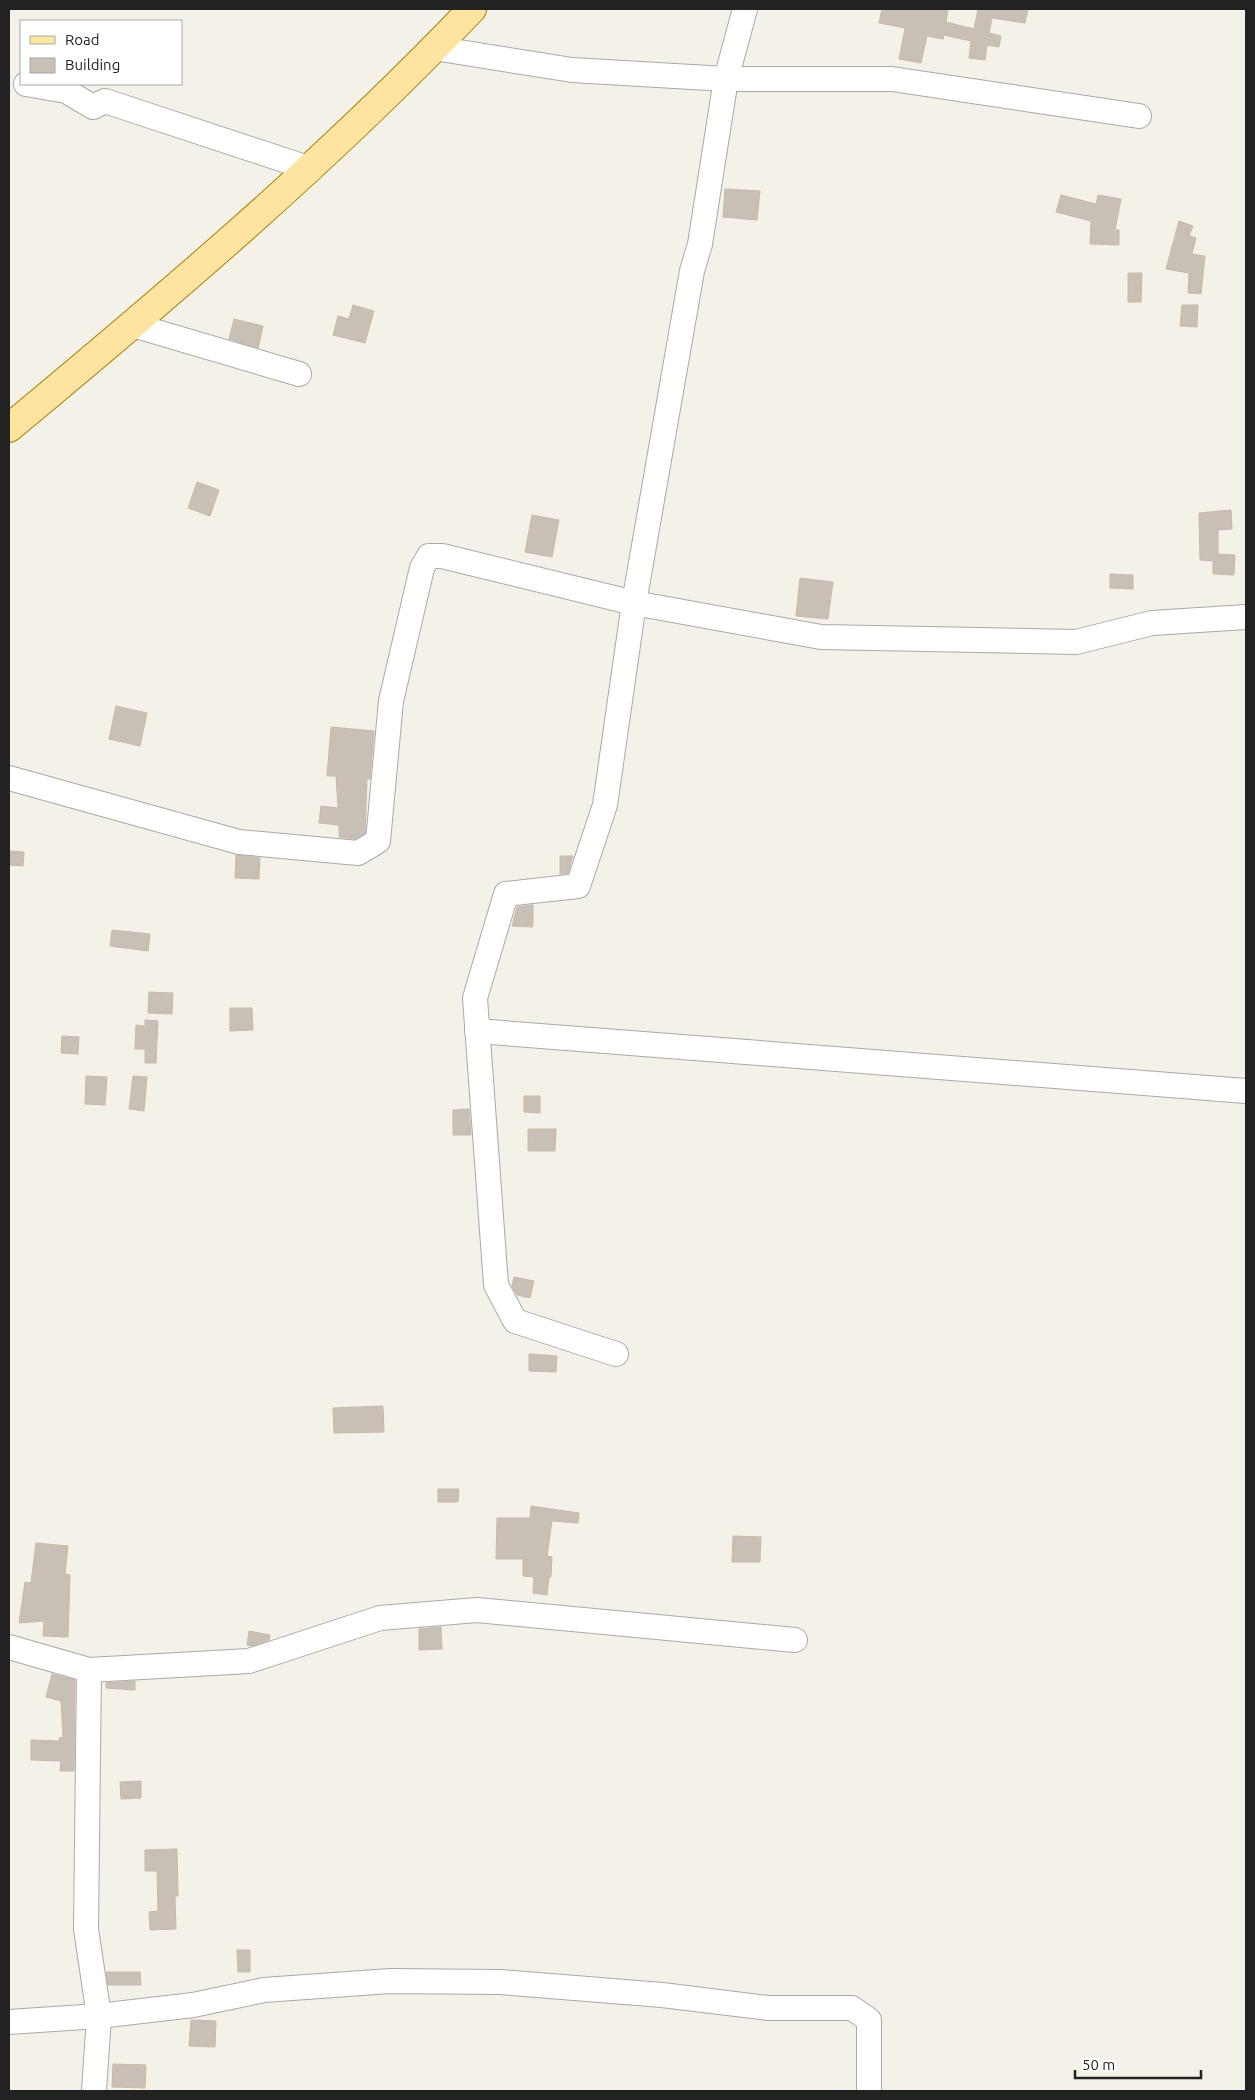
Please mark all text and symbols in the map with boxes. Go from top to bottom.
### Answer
legend [20,20,182,85]
text: Road [65,31,100,48]
text: Building [65,56,120,73]
scale bar [1075,2048,1201,2080]
text: 50 m [1082,2056,1115,2073]

